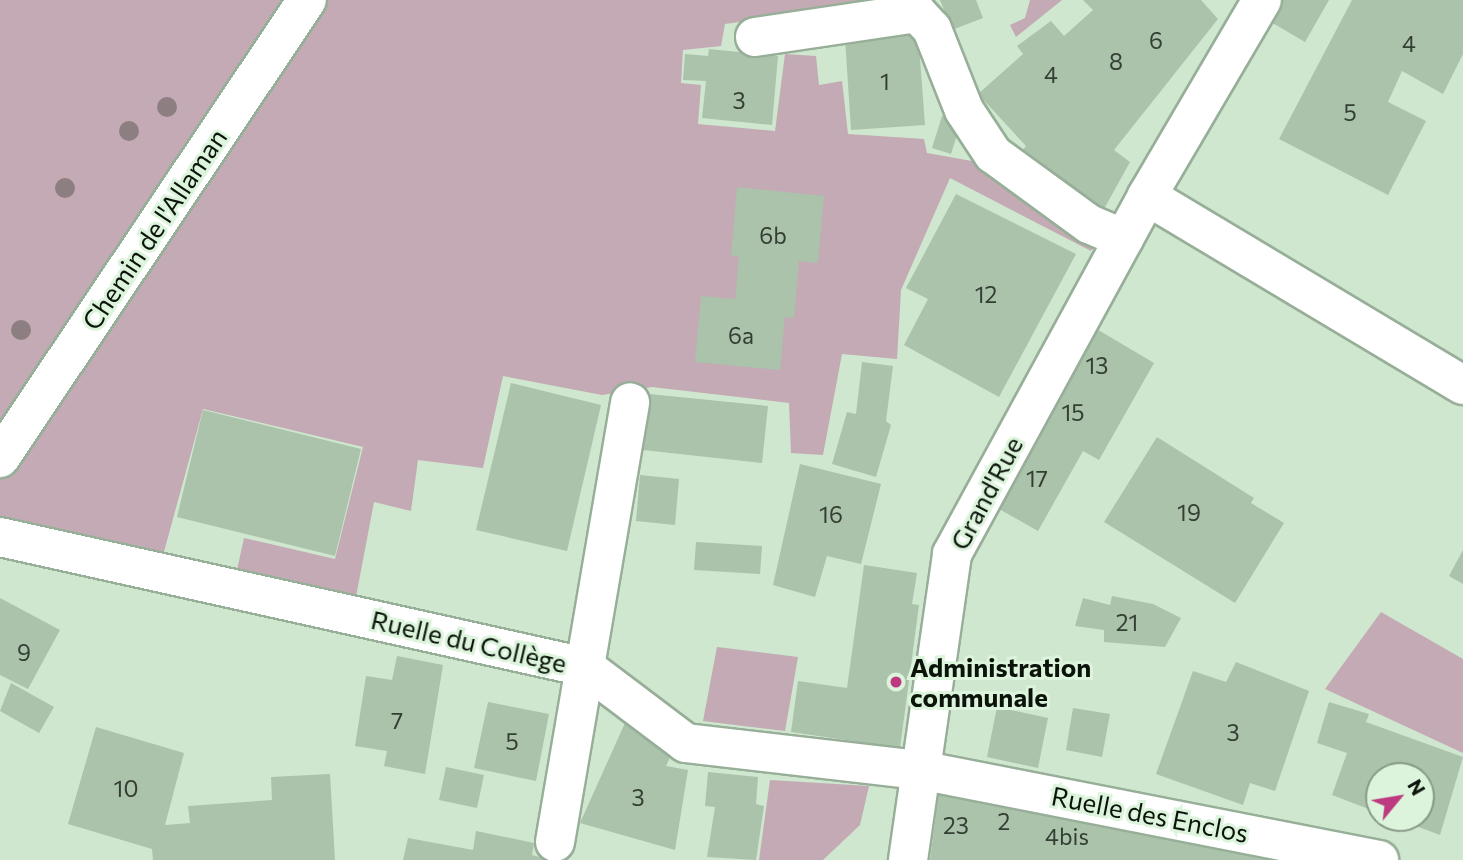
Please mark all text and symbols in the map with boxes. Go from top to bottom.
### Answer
house number: 6 [1149,26,1163,54]
house number: 4 [1402,29,1416,57]
house number: 8 [1109,47,1123,75]
house number: 4 [1044,60,1058,88]
house number: 1 [880,67,890,95]
house number: 3 [732,86,746,114]
house number: 5 [1343,98,1357,126]
street label: Chemin de l'Allaman [75,123,233,335]
house number: 6b [759,221,787,249]
house number: 12 [975,280,997,308]
house number: 6a [728,321,754,349]
house number: 13 [1086,351,1108,379]
house number: 15 [1061,398,1085,426]
street label: Grand'Rue [943,431,1029,555]
house number: 17 [1026,464,1048,492]
house number: 19 [1177,498,1201,526]
house number: 16 [819,500,843,528]
street label: Ruelle du Collège [368,603,570,679]
house number: 21 [1116,608,1138,636]
house number: 9 [17,638,31,666]
place label: Administration communale [910,651,1091,712]
marker: Administration communale [888,674,904,690]
house number: 7 [391,706,403,734]
house number: 3 [1226,718,1240,746]
house number: 5 [505,727,519,755]
north arrow [1365,762,1435,832]
house number: 10 [114,774,138,802]
text: N [1403,775,1430,799]
street label: Ruelle des Enclos [1049,780,1251,848]
house number: 3 [631,783,645,811]
house number: 2 [998,807,1010,835]
house number: 23 [943,811,969,839]
house number: 4bis [1045,822,1089,850]

